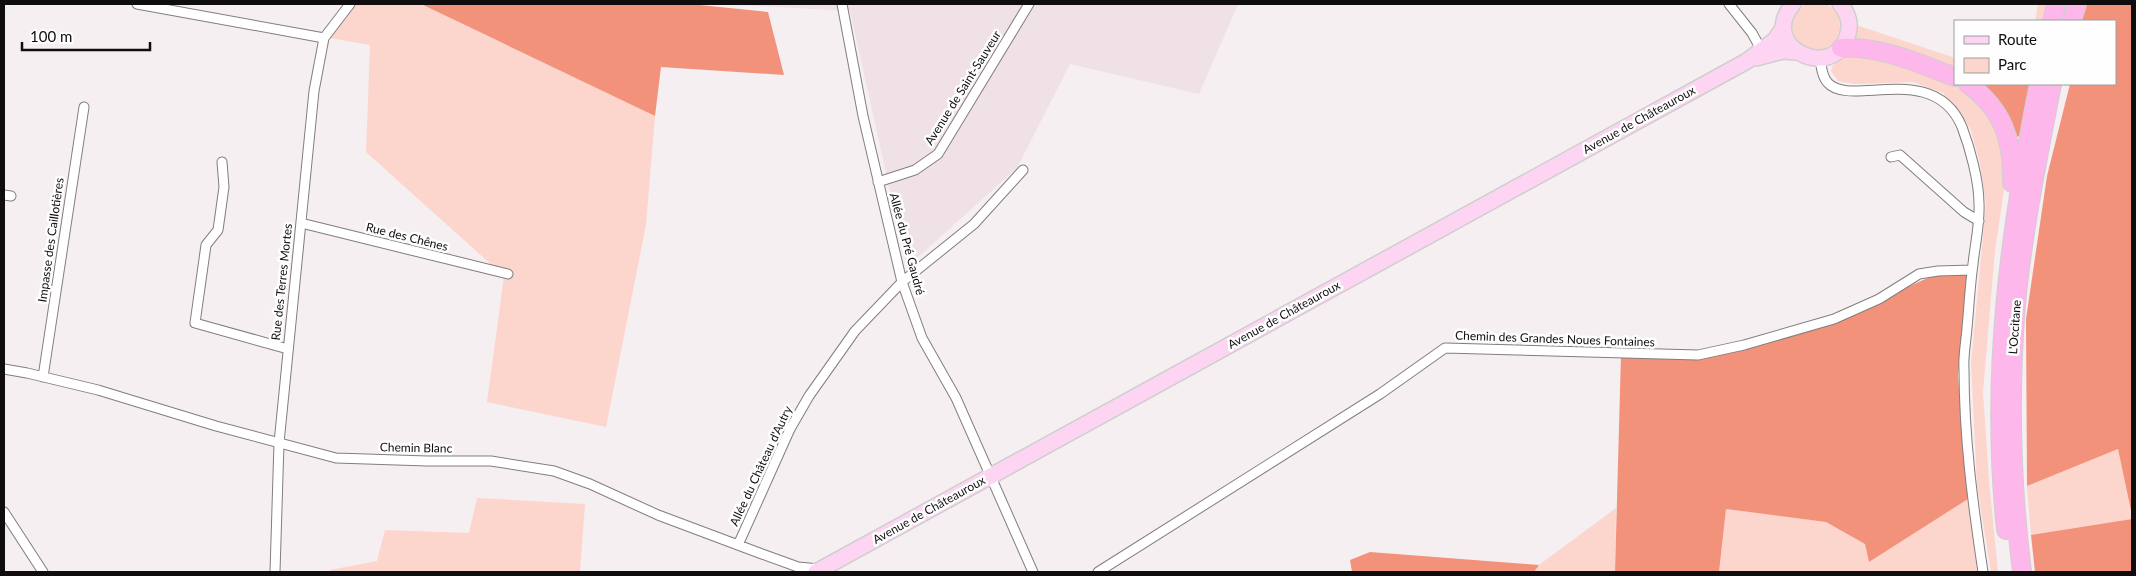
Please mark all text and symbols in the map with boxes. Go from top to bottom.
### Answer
scale bar [22,20,150,52]
legend [1954,20,2116,85]
text: 100 m [30,27,72,45]
street label: Avenue de Saint-Sauveur [921,27,1004,148]
text: Route [1998,30,2037,48]
text: Parc [1998,55,2027,73]
street label: Avenue de Châteauroux [1580,82,1698,157]
street label: Impasse des Caillotières [34,177,67,303]
street label: Allée du Pré Gaudré [887,191,928,297]
street label: Rue des Chênes [365,219,450,254]
street label: Rue des Terres Mortes [268,223,295,341]
street label: Avenue de Châteauroux [1225,277,1343,352]
street label: L'Occitane [2005,299,2024,355]
street label: Chemin des Grandes Noues Fontaines [1455,328,1655,349]
street label: Allée du Château d'Autry [726,403,795,528]
street label: Chemin Blanc [380,439,453,456]
street label: Avenue de Châteauroux [870,472,988,547]

